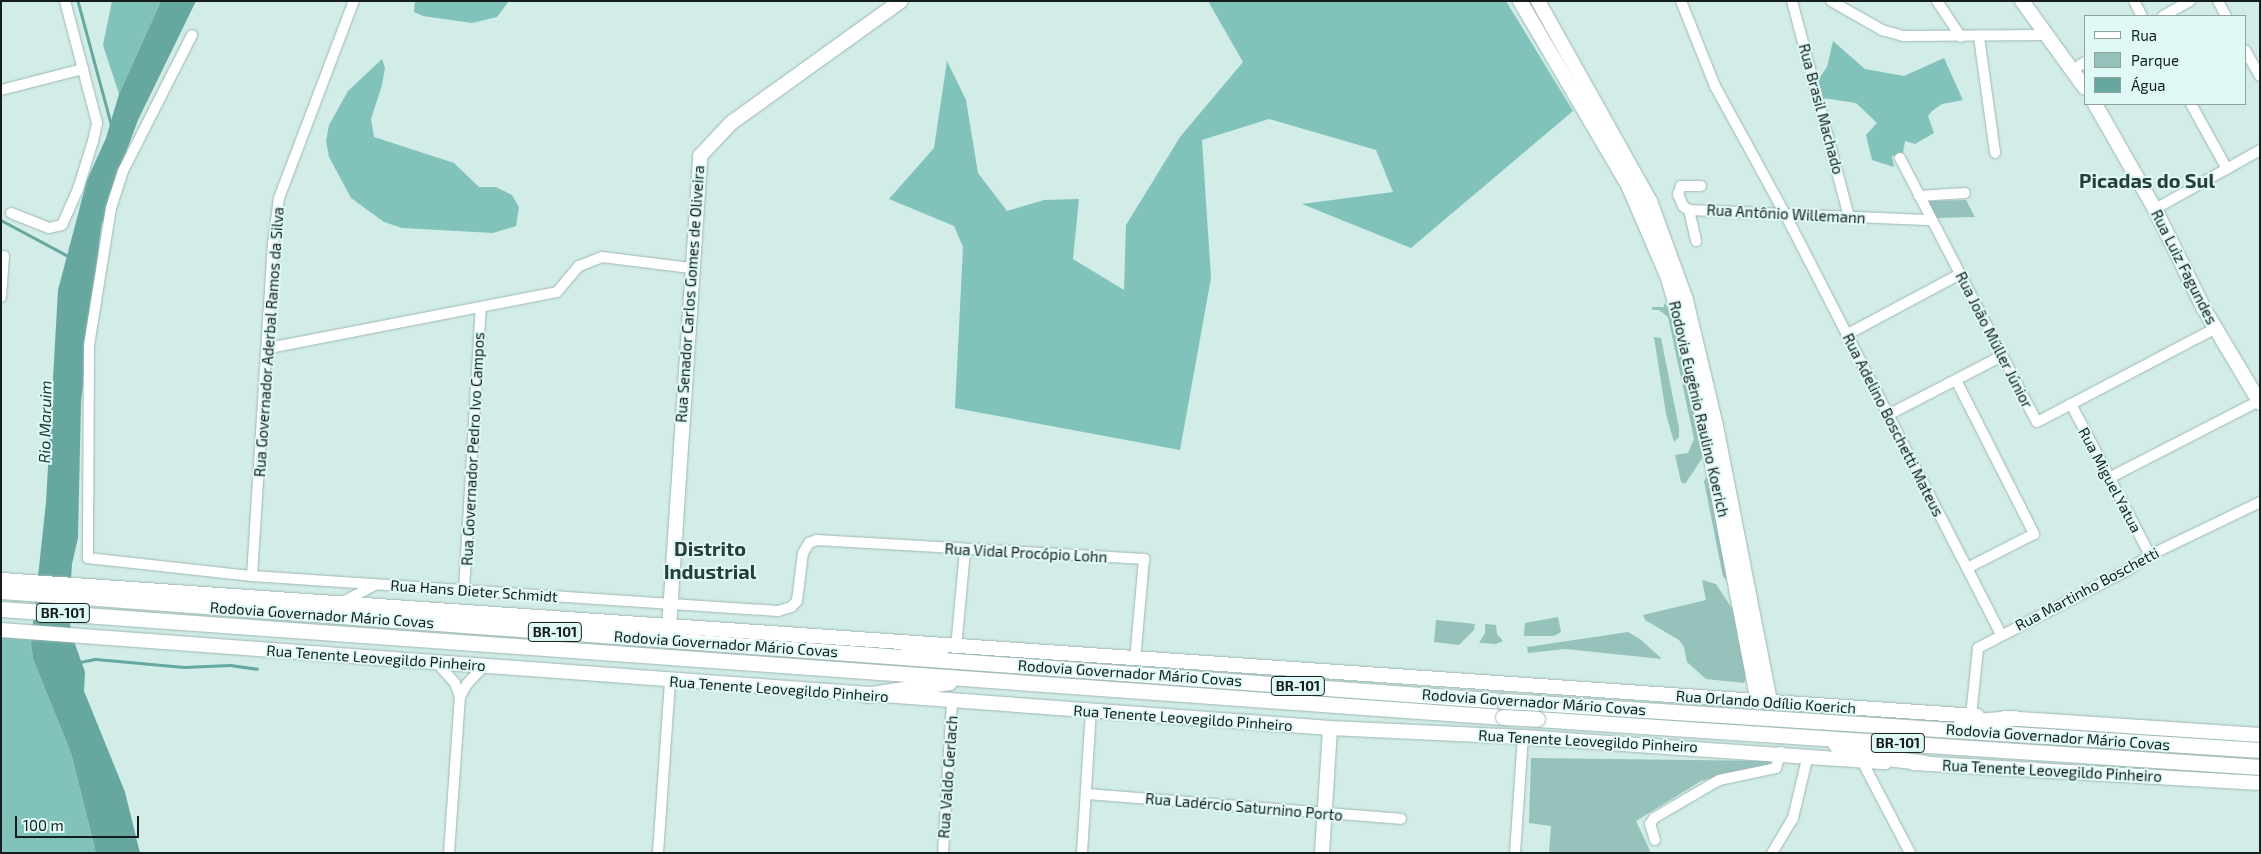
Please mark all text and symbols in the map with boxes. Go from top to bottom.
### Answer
legend [2084,15,2246,105]
text: Rua [2131,26,2157,44]
street label: Rua Brasil Machado [1795,42,1847,176]
text: Parque [2131,51,2179,69]
text: Água [2131,76,2166,94]
street label: Rua Senador Carlos Gomes de Oliveira [672,165,708,423]
district label: Picadas do Sul [2079,168,2215,192]
street label: Rua Antônio Willemann [1706,201,1866,227]
street label: Rua Governador Aderbal Ramos da Silva [251,206,287,478]
street label: Rua Luiz Fagundes [2147,207,2221,327]
street label: Rua João Müller Júnior [1952,268,2036,412]
street label: Rodovia Eugênio Raulino Koerich [1665,299,1733,519]
street label: Rua Adelino Boschetti Mateus [1839,330,1947,520]
street label: Rua Governador Pedro Ivo Campos [458,332,488,566]
water label: Rio Maruim [35,380,55,464]
street label: Rua Miguel Yatua [2074,424,2146,536]
district label: Distrito Industrial [664,537,756,584]
street label: Rua Vidal Procópio Lohn [944,540,1108,566]
street label: Rua Martinho Boschetti [2012,543,2162,635]
street label: Rua Hans Dieter Schmidt [390,576,558,606]
street label: Rodovia Governador Mário Covas [209,598,435,632]
road number: BR-101 [36,602,90,624]
road number: BR-101 [528,620,582,644]
street label: Rodovia Governador Mário Covas [613,627,839,661]
street label: Rua Tenente Leovegildo Pinheiro [265,641,487,675]
street label: Rodovia Governador Mário Covas [1017,656,1243,690]
street label: Rua Tenente Leovegildo Pinheiro [668,672,890,706]
road number: BR-101 [1270,674,1326,698]
street label: Rodovia Governador Mário Covas [1421,685,1647,719]
street label: Rua Orlando Odílio Koerich [1675,687,1857,717]
street label: Rua Tenente Leovegildo Pinheiro [1072,701,1294,735]
street label: Rua Valdo Gerlach [935,715,961,839]
street label: Rodovia Governador Mário Covas [1945,720,2171,754]
street label: Rua Tenente Leovegildo Pinheiro [1478,726,1698,756]
road number: BR-101 [1870,731,1926,754]
street label: Rua Tenente Leovegildo Pinheiro [1942,756,2162,786]
street label: Rua Ladércio Saturnino Porto [1144,789,1344,825]
scale bar [18,806,141,838]
text: 100 m [23,816,64,834]

